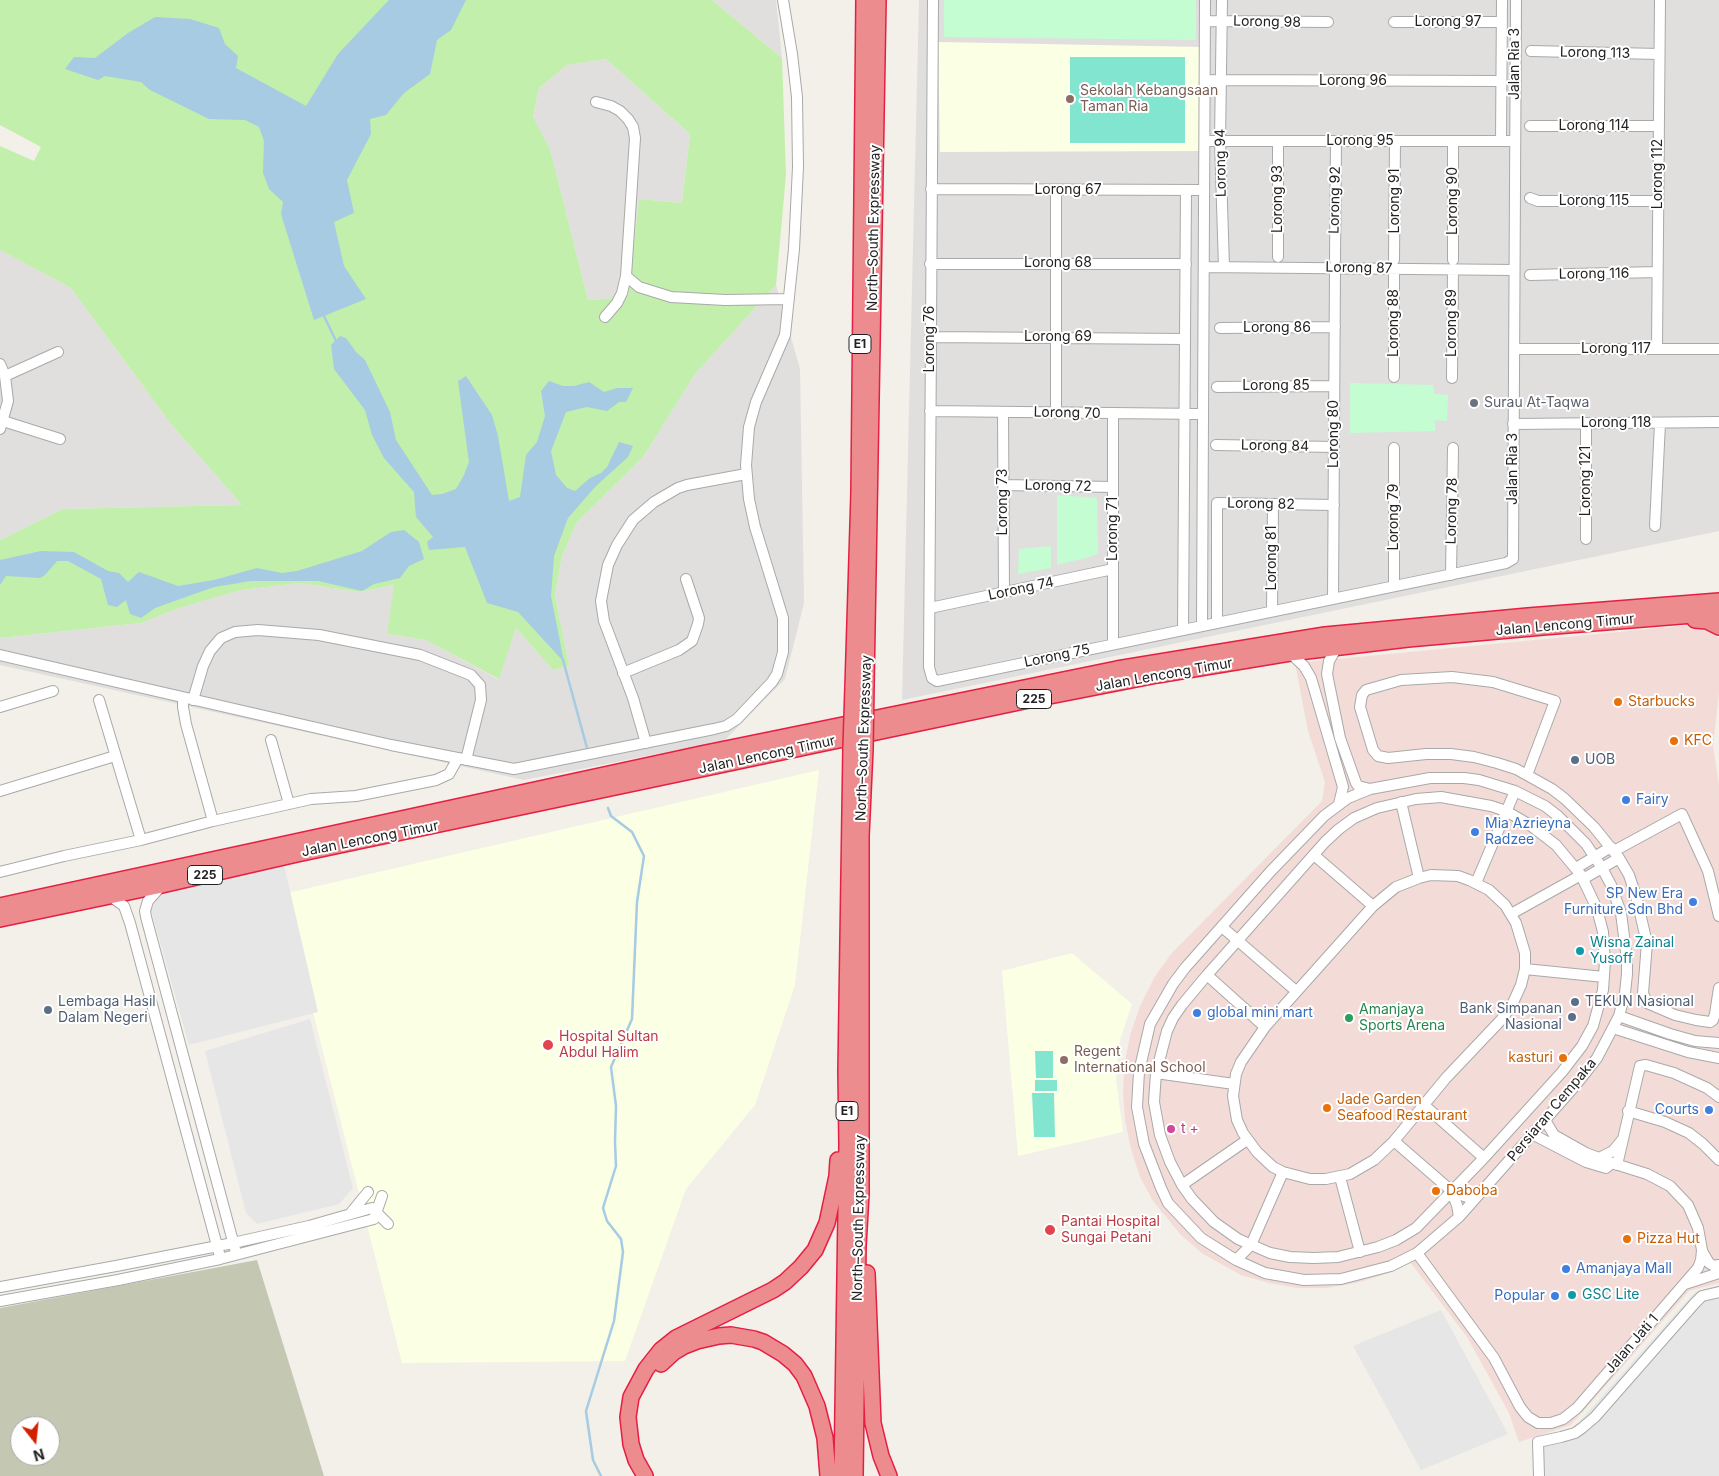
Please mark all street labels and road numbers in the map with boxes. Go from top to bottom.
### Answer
street label: Lorong 98 [1233,13,1301,31]
street label: Lorong 97 [1415,14,1481,30]
street label: Jalan Ria 3 [1507,28,1523,100]
street label: Lorong 113 [1560,44,1630,62]
street label: Lorong 96 [1319,73,1387,89]
street label: Lorong 114 [1559,118,1629,134]
street label: Lorong 94 [1212,129,1230,197]
street label: Lorong 95 [1326,133,1394,149]
street label: Lorong 112 [1650,139,1666,209]
street label: North–South Expressway [864,145,884,311]
street label: Lorong 93 [1270,165,1286,233]
street label: Lorong 92 [1326,166,1344,234]
street label: Lorong 90 [1445,167,1461,235]
street label: Lorong 91 [1387,169,1403,233]
street label: Lorong 67 [1034,182,1102,198]
street label: Lorong 115 [1559,193,1629,209]
street label: Lorong 68 [1024,255,1092,271]
street label: Lorong 87 [1325,259,1393,277]
street label: Lorong 116 [1559,265,1629,283]
street label: Lorong 88 [1386,289,1402,357]
street label: Lorong 89 [1444,289,1460,357]
street label: Lorong 76 [922,306,938,372]
street label: Lorong 86 [1243,320,1311,336]
street label: Lorong 69 [1024,329,1092,345]
road number: E1 [849,334,871,354]
street label: Lorong 117 [1581,341,1651,357]
street label: Lorong 85 [1242,378,1310,394]
street label: Lorong 80 [1326,400,1342,468]
street label: Lorong 70 [1033,404,1101,422]
street label: Lorong 118 [1581,415,1651,431]
street label: Jalan Ria 3 [1505,433,1521,505]
street label: Lorong 84 [1241,437,1309,455]
street label: Lorong 121 [1578,446,1594,516]
street label: Lorong 73 [995,469,1011,535]
street label: Lorong 72 [1024,477,1092,495]
street label: Lorong 78 [1443,477,1461,545]
street label: Lorong 79 [1386,483,1402,551]
street label: Lorong 82 [1227,495,1295,513]
street label: Lorong 71 [1105,497,1121,561]
street label: Lorong 81 [1264,526,1280,590]
street label: Lorong 74 [987,574,1055,604]
street label: Jalan Lencong Timur [1495,611,1635,639]
street label: Lorong 75 [1023,641,1091,671]
street label: North–South Expressway [853,655,875,821]
street label: Jalan Lencong Timur [1094,655,1234,695]
road number: 225 [1016,690,1052,709]
street label: Jalan Lencong Timur [697,732,837,778]
street label: Jalan Lencong Timur [300,817,440,861]
road number: 225 [188,866,222,884]
street label: Persiaran Cempaka [1504,1055,1600,1165]
road number: E1 [836,1102,858,1120]
street label: North–South Expressway [849,1135,869,1301]
street label: Jalan Jati 1 [1602,1311,1662,1377]

